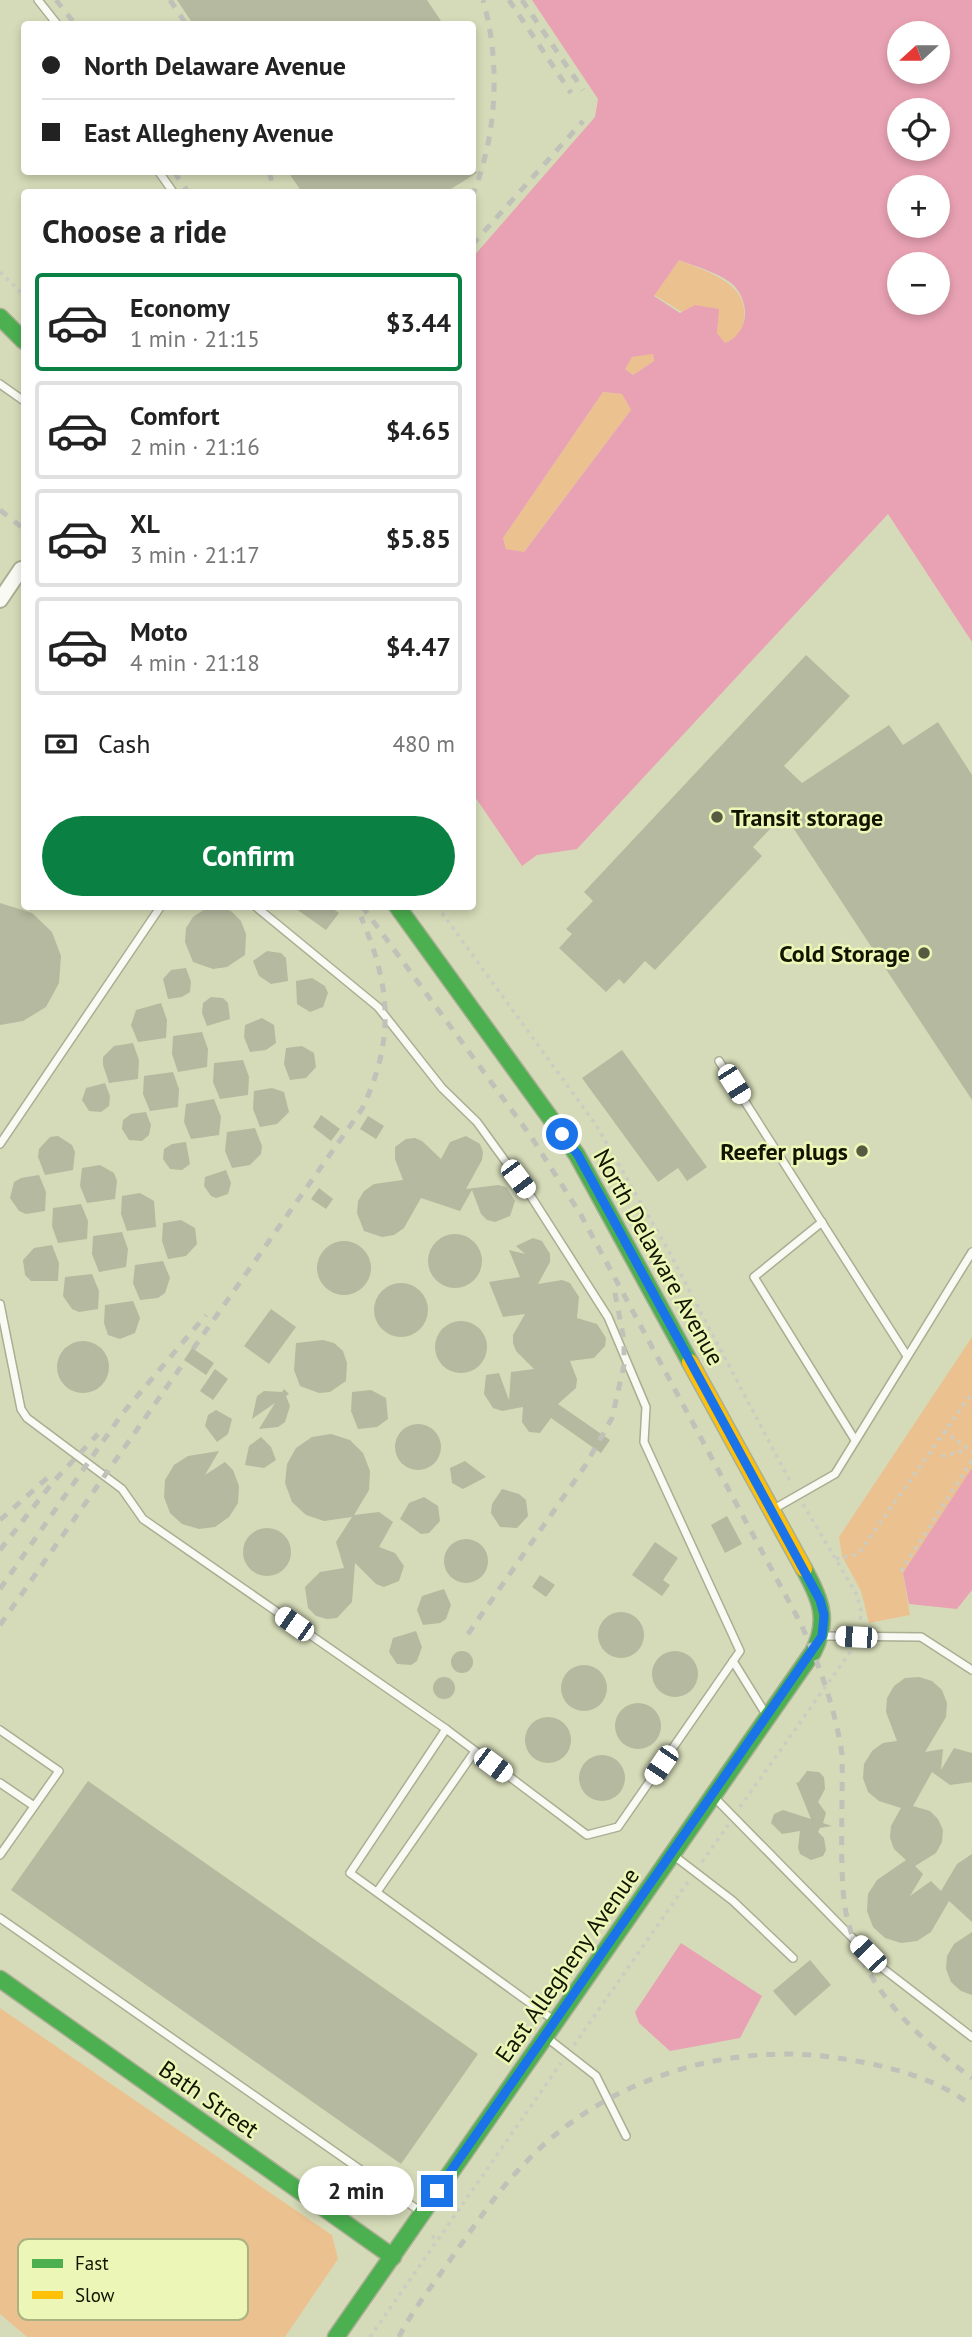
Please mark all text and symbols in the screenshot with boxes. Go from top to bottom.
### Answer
north arrow [887,21,950,84]
map controls [887,21,950,315]
text: North Delaware Avenue [84,49,346,82]
button: locate [887,98,950,161]
text: East Allegheny Avenue [84,116,334,149]
button: + [887,175,950,238]
text: Choose a ride [42,210,227,252]
button: − [887,252,950,315]
icon: car [46,291,109,354]
text: Economy [130,291,230,324]
text: $3.44 [386,306,451,339]
text: 1 min · 21:15 [130,324,260,353]
icon: car [46,399,109,462]
text: Comfort [130,399,220,432]
text: $4.65 [386,414,451,447]
text: 2 min · 21:16 [130,432,260,461]
icon: car [46,507,109,570]
text: XL [130,507,160,540]
text: $5.85 [386,522,451,555]
text: 3 min · 21:17 [130,540,260,569]
icon: car [46,615,109,678]
text: Moto [130,615,188,648]
text: $4.47 [386,630,451,663]
text: 4 min · 21:18 [130,648,260,677]
icon: cash [42,725,80,763]
text: Cash [98,727,150,760]
text: 480 m [393,729,455,758]
place label: Transit storage [731,802,883,833]
marker: Transit storage [709,809,725,825]
button: Confirm [42,816,455,896]
place label: Cold Storage [779,938,910,969]
marker: Cold Storage [916,945,932,961]
car [714,1061,755,1107]
route start [546,1118,578,1150]
place label: Reefer plugs [720,1136,848,1167]
street label: North Delaware Avenue [587,1143,731,1371]
marker: Reefer plugs [854,1143,870,1159]
car [497,1156,540,1202]
car [271,1603,318,1645]
car [835,1625,878,1649]
car [641,1742,682,1788]
car [470,1744,517,1786]
street label: East Allegheny Avenue [488,1862,646,2068]
car [846,1932,891,1976]
street label: Bath Street [153,2053,265,2145]
callout: 2 min [297,2166,412,2216]
route end [421,2175,453,2207]
text: 2 min [328,2176,384,2205]
legend [18,2239,248,2320]
text: Fast [75,2251,109,2275]
text: Slow [75,2283,115,2307]

